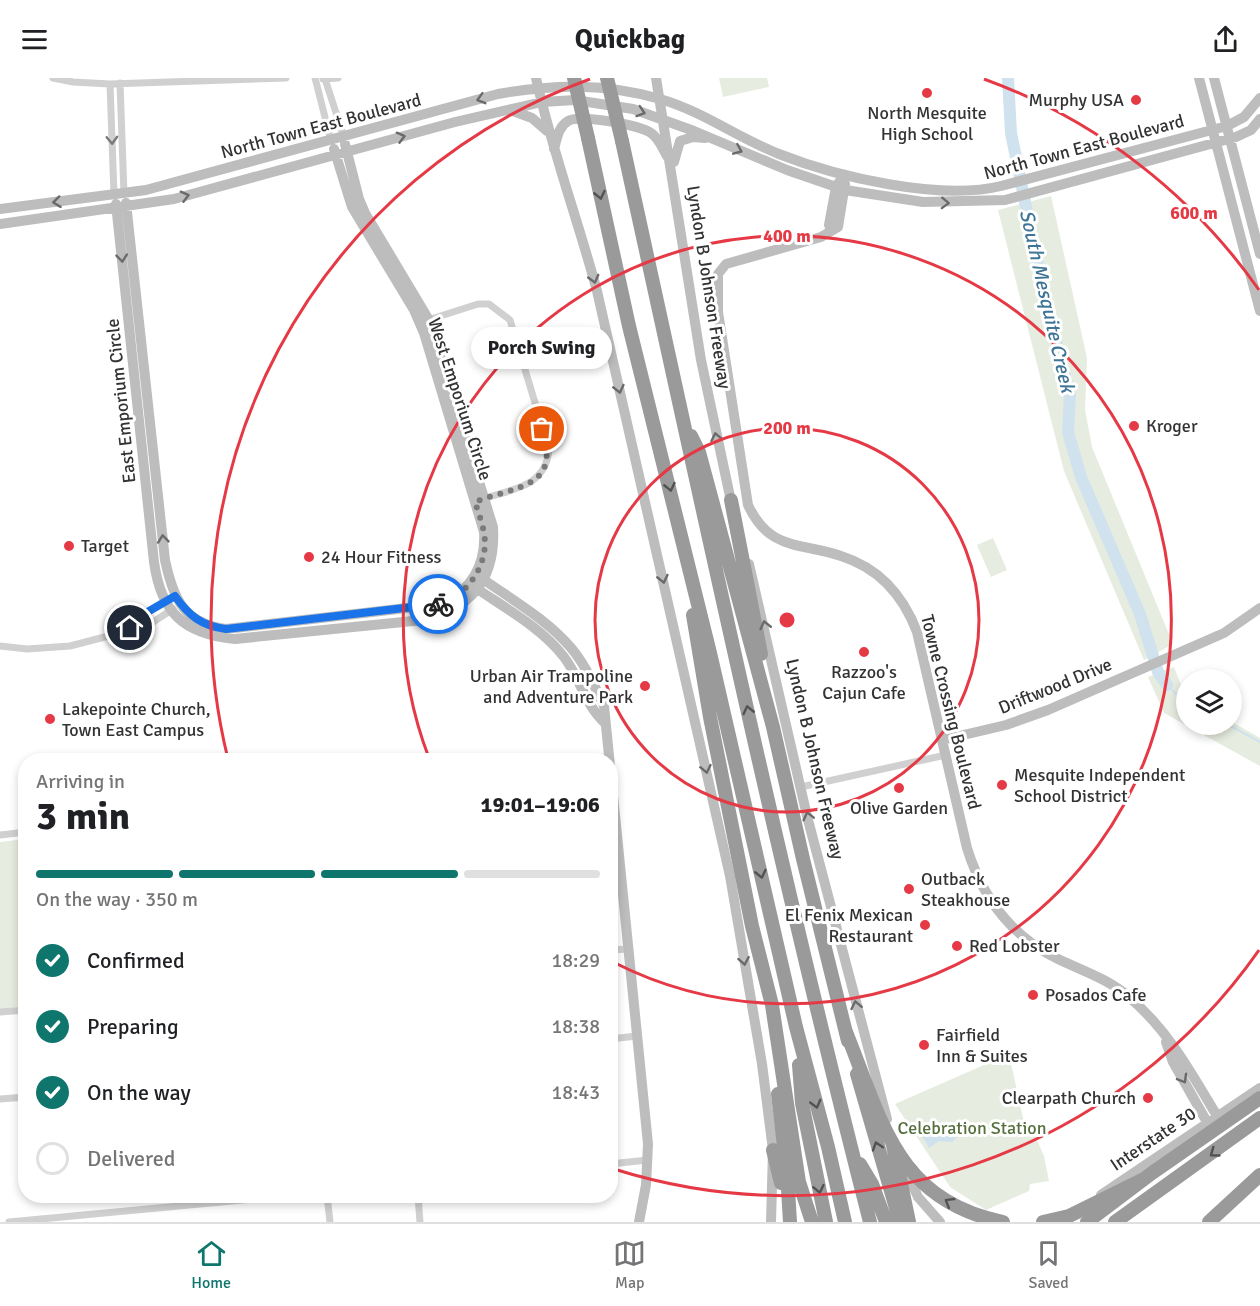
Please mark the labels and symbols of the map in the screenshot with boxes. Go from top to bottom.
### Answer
marker: North Mesquite High School [920,86,934,100]
street label: North Town East Boulevard [218,89,424,163]
place label: Murphy USA [1029,89,1124,111]
one-way arrow [476,92,487,104]
marker: Murphy USA [1129,93,1143,107]
place label: North Mesquite High School [867,102,987,145]
one-way arrow [635,105,646,117]
street label: North Town East Boulevard [981,110,1187,184]
one-way arrow [395,132,406,144]
one-way arrow [105,135,118,144]
one-way arrow [732,142,743,154]
street label: Lyndon B Johnson Freeway [682,184,736,391]
one-way arrow [593,190,606,200]
one-way arrow [179,191,190,203]
one-way arrow [52,196,61,208]
one-way arrow [940,196,949,209]
text: 600 m [1170,202,1218,224]
water label: South Mesquite Creek [1014,207,1081,397]
text: 400 m [763,225,811,247]
one-way arrow [115,253,128,263]
one-way arrow [587,273,599,284]
street label: West Emporium Circle [423,315,497,483]
street label: East Emporium Circle [101,318,141,484]
callout: Porch Swing [472,327,612,369]
one-way arrow [612,384,625,394]
pin [516,403,567,454]
place label: Kroger [1146,415,1198,437]
text: 200 m [763,417,811,439]
marker: Kroger [1127,419,1141,433]
one-way arrow [710,432,723,442]
one-way arrow [662,482,675,492]
place label: Target [81,535,129,557]
one-way arrow [157,535,169,544]
marker: Target [62,539,76,553]
place label: 24 Hour Fitness [321,546,442,568]
marker: 24 Hour Fitness [302,550,316,564]
courier [408,574,468,634]
one-way arrow [655,574,668,584]
pin [104,602,155,653]
centre of rings [777,610,797,630]
street label: Towne Crossing Boulevard [916,612,986,812]
one-way arrow [760,621,773,631]
marker: Razzoo's Cajun Cafe [857,645,871,659]
street label: Driftwood Drive [995,653,1115,719]
street label: Lyndon B Johnson Freeway [781,656,849,862]
place label: Razzoo's Cajun Cafe [822,661,906,704]
place label: Urban Air Trampoline and Adventure Park [470,665,633,708]
marker: Urban Air Trampoline and Adventure Park [638,679,652,693]
place label: Lakepointe Church, Town East Campus [62,698,211,741]
one-way arrow [742,705,755,715]
marker: Lakepointe Church, Town East Campus [43,712,57,726]
one-way arrow [699,764,712,774]
place label: Mesquite Independent School District [1014,764,1185,807]
marker: Mesquite Independent School District [995,778,1009,792]
marker: Olive Garden [892,781,906,795]
place label: Olive Garden [850,797,948,819]
one-way arrow [802,811,815,821]
place label: Outback Steakhouse [921,868,1010,911]
one-way arrow [753,869,766,879]
marker: Outback Steakhouse [902,882,916,896]
place label: El Fenix Mexican Restaurant [785,904,913,947]
marker: El Fenix Mexican Restaurant [918,918,932,932]
place label: Red Lobster [969,935,1060,957]
marker: Red Lobster [950,939,964,953]
one-way arrow [738,956,750,965]
place label: Posados Cafe [1045,984,1146,1006]
marker: Posados Cafe [1026,988,1040,1002]
one-way arrow [850,1000,863,1010]
place label: Fairfield Inn & Suites [936,1024,1028,1067]
marker: Fairfield Inn & Suites [917,1038,931,1052]
one-way arrow [1176,1073,1187,1083]
place label: Clearpath Church [1002,1087,1136,1109]
marker: Clearpath Church [1141,1091,1155,1105]
one-way arrow [809,1099,822,1109]
street label: Interstate 30 [1106,1102,1200,1176]
park label: Celebration Station [898,1117,1046,1139]
one-way arrow [872,1141,884,1152]
one-way arrow [1209,1146,1220,1157]
one-way arrow [812,1184,825,1194]
one-way arrow [945,1198,955,1210]

